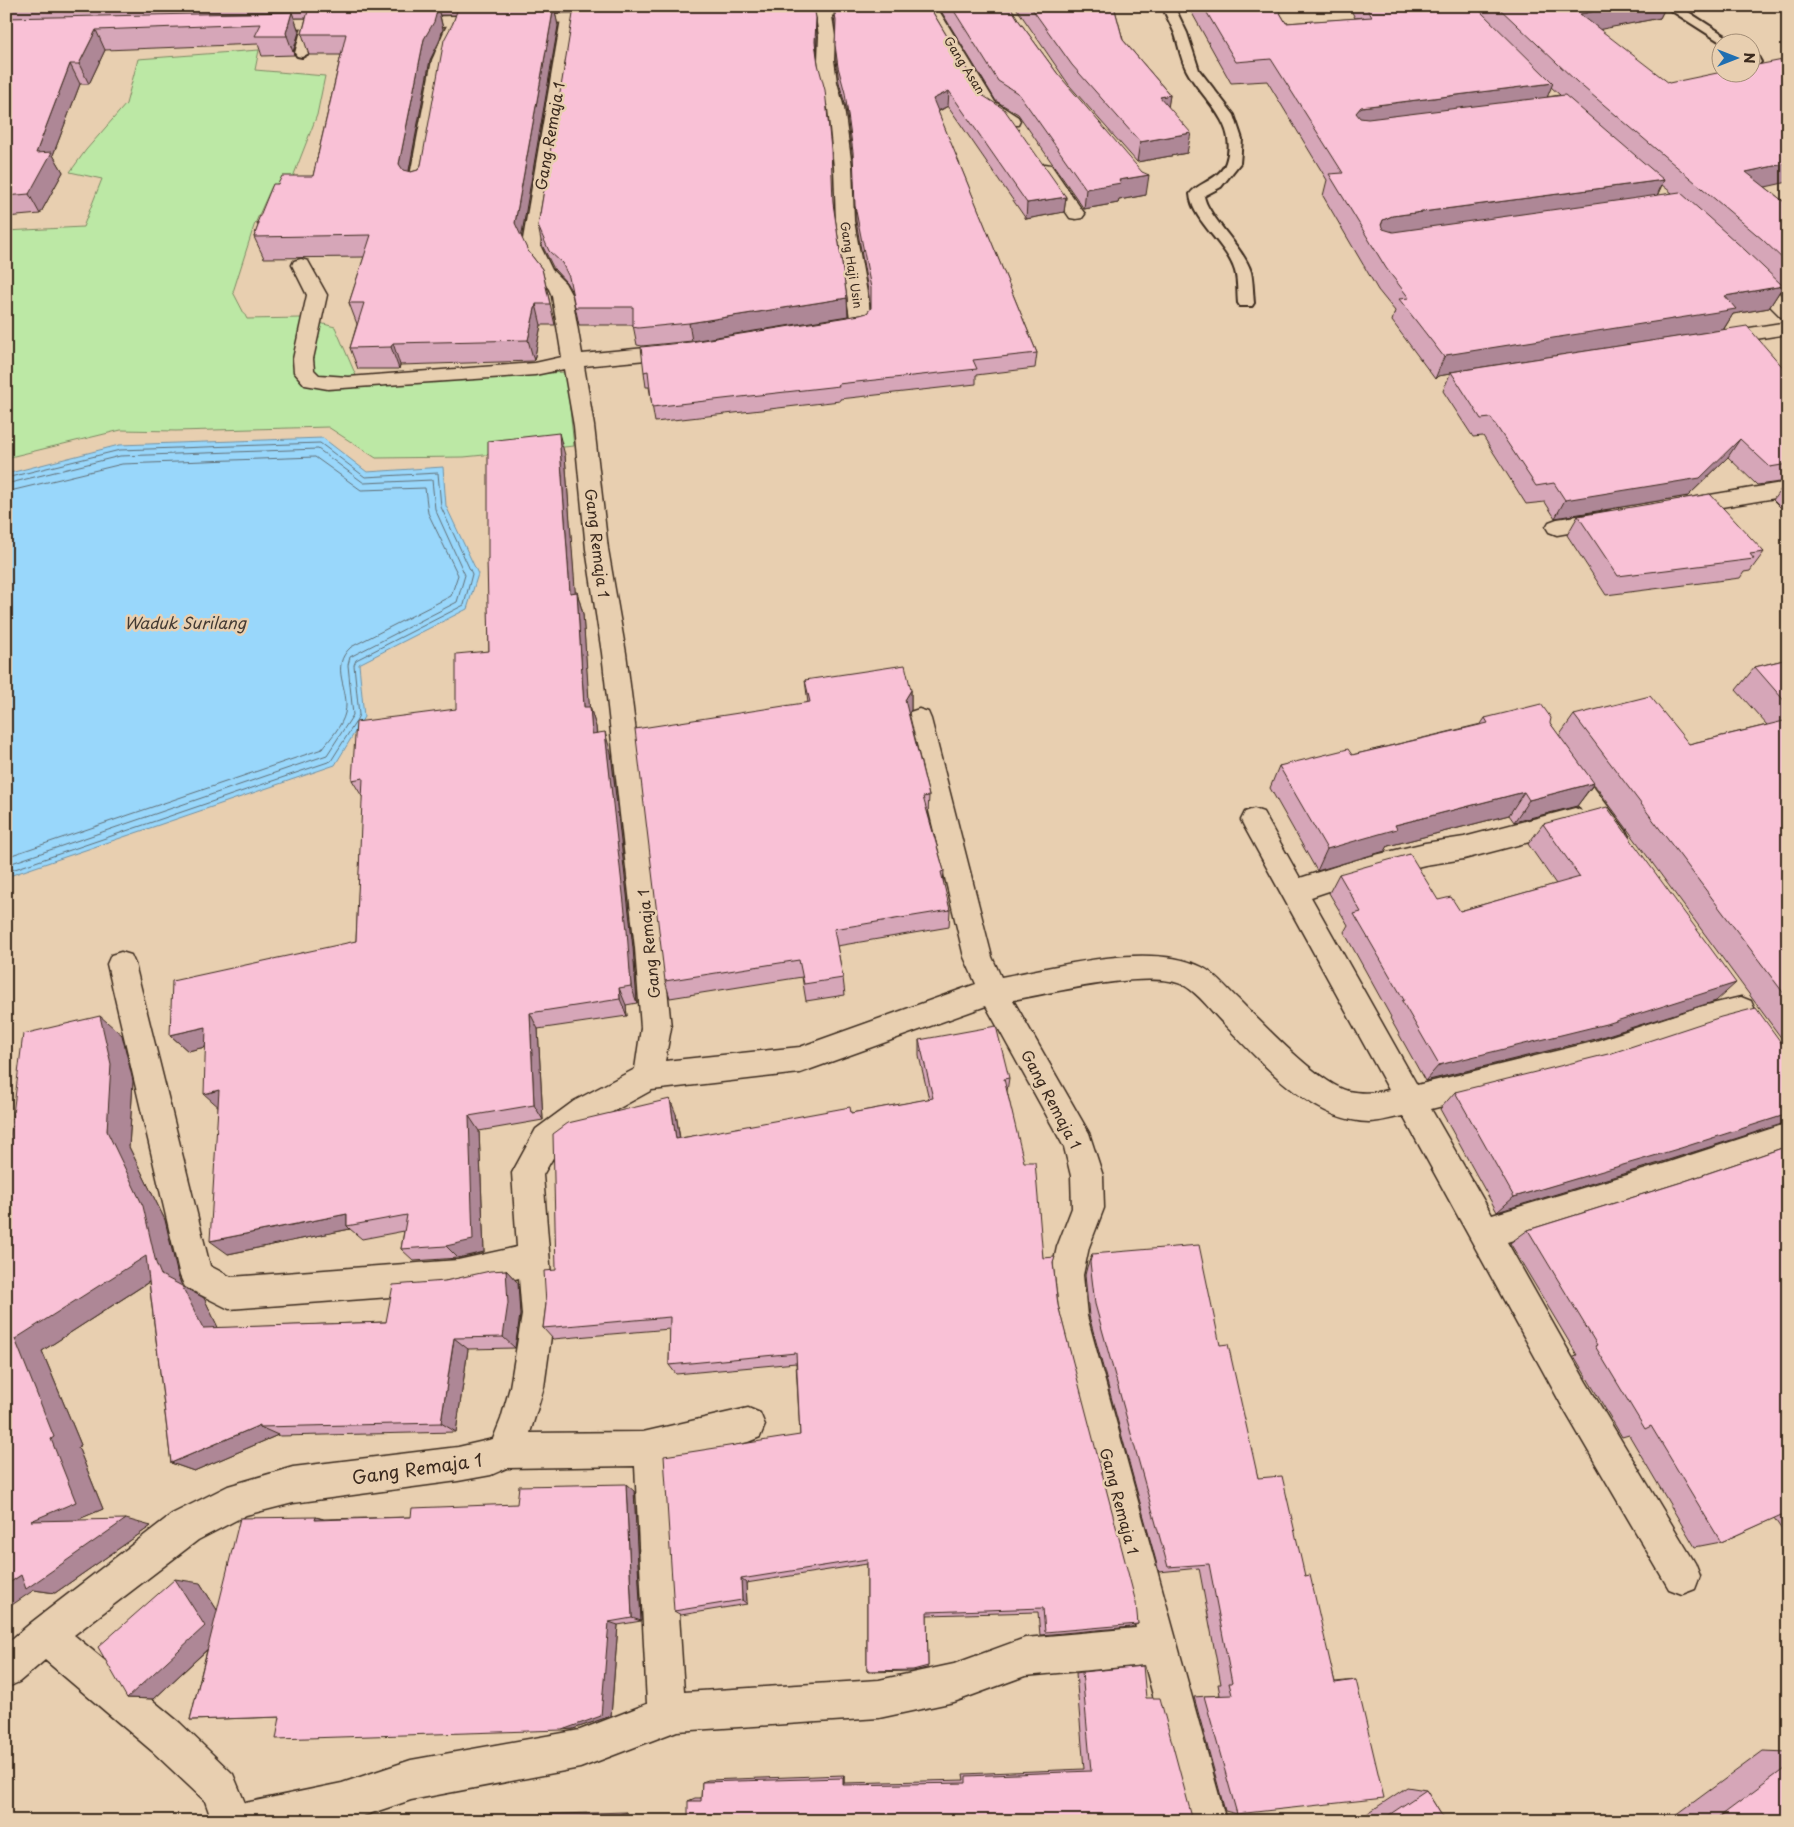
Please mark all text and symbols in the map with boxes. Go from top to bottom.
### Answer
north arrow [1712,32,1762,82]
street label: Gang Asan [940,33,990,97]
text: N [1739,52,1760,64]
street label: Gang Remaja 1 [528,80,570,192]
street label: Gang Haji Usin [836,220,868,310]
street label: Gang Remaja 1 [580,487,616,599]
water label: Waduk Surilang [124,610,248,634]
street label: Gang Remaja 1 [631,888,665,1000]
street label: Gang Remaja 1 [1016,1045,1088,1153]
street label: Gang Remaja 1 [350,1445,484,1491]
street label: Gang Remaja 1 [1095,1445,1145,1557]

